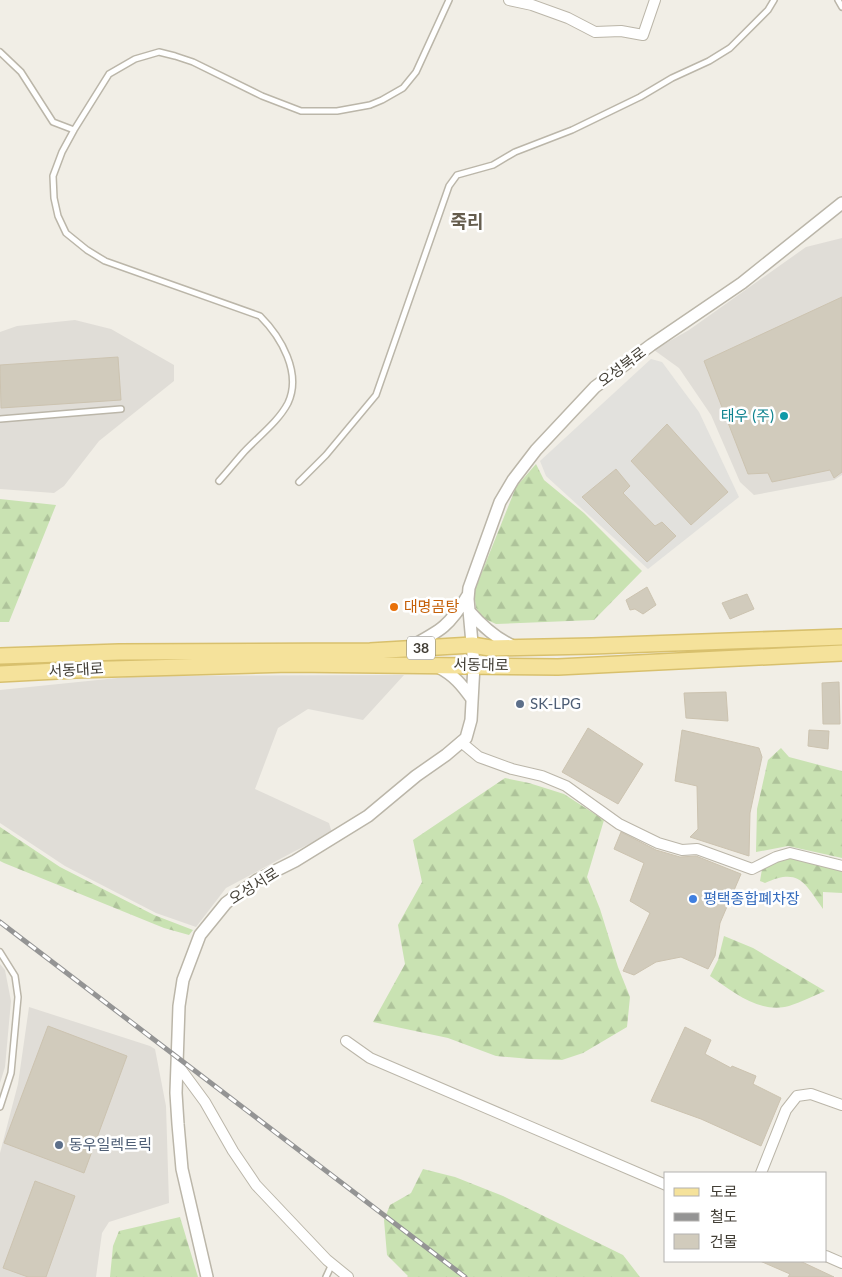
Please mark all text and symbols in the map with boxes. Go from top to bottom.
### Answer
district label: 죽리 [450,210,484,232]
street label: 오성북로 [594,342,649,390]
place label: 태우 (주) [721,406,774,424]
marker: 태우 (주) [778,410,790,422]
place label: 대명곰탕 [404,597,459,615]
marker: 대명곰탕 [388,601,400,613]
road number: 38 [407,636,435,660]
street label: 서동대로 [453,655,509,673]
street label: 서동대로 [48,659,104,679]
place label: SK-LPG [530,694,581,712]
marker: SK-LPG [514,698,526,710]
street label: 오성서로 [225,863,282,907]
place label: 평택종합폐차장 [703,889,800,907]
marker: 평택종합폐차장 [687,893,699,905]
place label: 동우일렉트릭 [69,1135,152,1153]
marker: 동우일렉트릭 [53,1139,65,1151]
legend [664,1172,827,1262]
text: 도로 [710,1182,738,1200]
text: 철도 [710,1207,738,1225]
text: 건물 [710,1232,738,1250]

